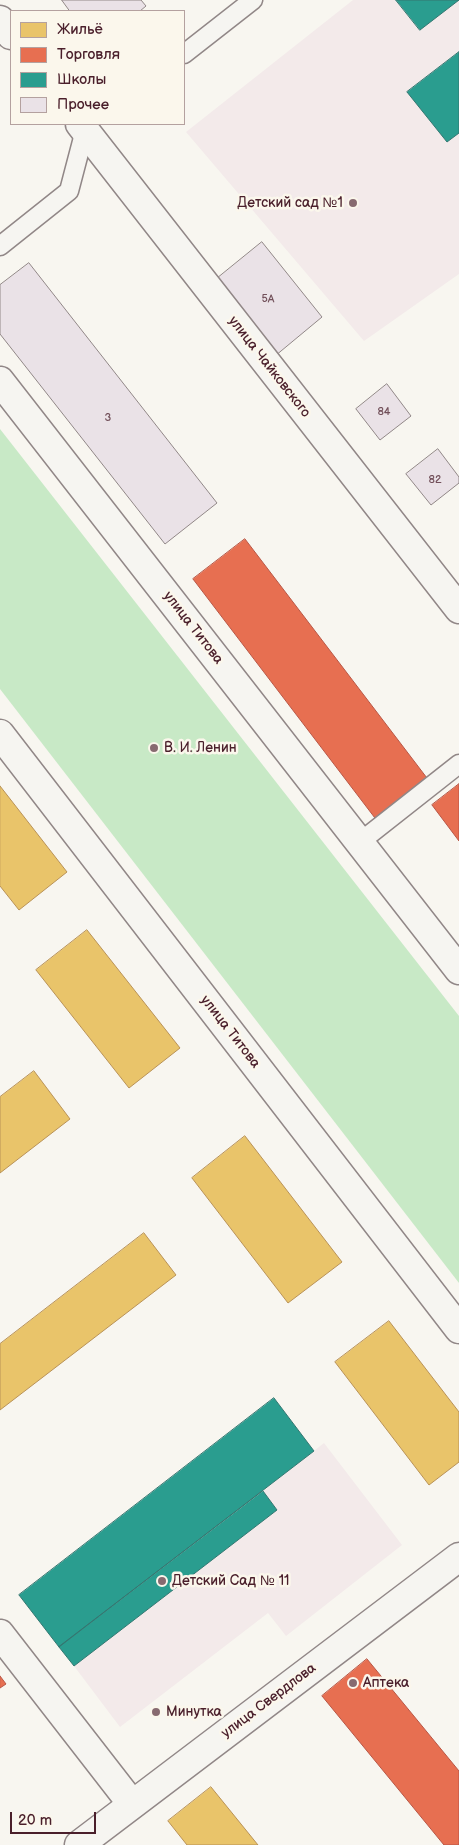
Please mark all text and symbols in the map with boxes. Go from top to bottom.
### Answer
legend [10,10,185,125]
text: Жильё [57,20,103,39]
text: Торговля [57,45,120,64]
text: Школы [57,70,106,89]
text: Прочее [57,95,109,114]
place label: Детский сад №1 [237,195,343,211]
marker: Детский сад №1 [347,197,359,209]
house number: 5А [262,292,274,306]
street label: улица Чайковского [224,313,314,421]
house number: 84 [377,405,391,419]
house number: 3 [105,411,111,425]
house number: 82 [429,473,441,487]
street label: улица Титова [159,588,227,668]
place label: В. И. Ленин [164,740,237,756]
marker: В. И. Ленин [148,742,160,754]
street label: улица Титова [196,992,264,1072]
place label: Детский Сад № 11 [172,1573,290,1589]
marker: Детский Сад № 11 [156,1575,168,1587]
street label: улица Свердлова [218,1660,320,1742]
place label: Аптека [363,1675,409,1691]
marker: Аптека [347,1677,359,1689]
place label: Минутка [166,1704,222,1720]
marker: Минутка [150,1706,162,1718]
scale bar [12,1802,99,1834]
text: 20 m [18,1811,52,1830]

